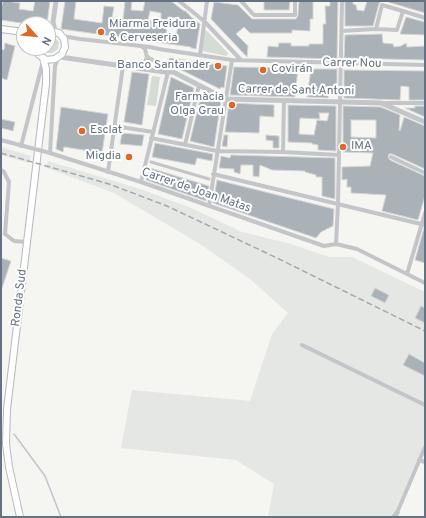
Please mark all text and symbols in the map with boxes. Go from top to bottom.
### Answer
north arrow [16,16,56,56]
place label: Miarma Freidura & Cerveseria [109,18,196,46]
marker: Miarma Freidura & Cerveseria [96,27,106,37]
text: N [38,34,54,48]
street label: Carrer Nou [322,56,382,72]
place label: Banco Santander [117,59,210,73]
marker: Banco Santander [213,61,223,71]
place label: Covirán [271,63,312,77]
marker: Covirán [258,65,268,75]
street label: Carrer de Sant Antoni [238,83,354,99]
place label: Farmàcia Olga Grau [170,91,224,119]
marker: Farmàcia Olga Grau [227,100,237,110]
place label: Esclat [90,124,122,138]
marker: Esclat [77,126,87,136]
place label: IMA [351,140,372,154]
marker: IMA [338,142,348,152]
place label: Migdia [86,150,121,164]
marker: Migdia [124,152,134,162]
street label: Carrer de Joan Matas [140,166,252,216]
street label: Ronda Sud [9,268,31,328]

